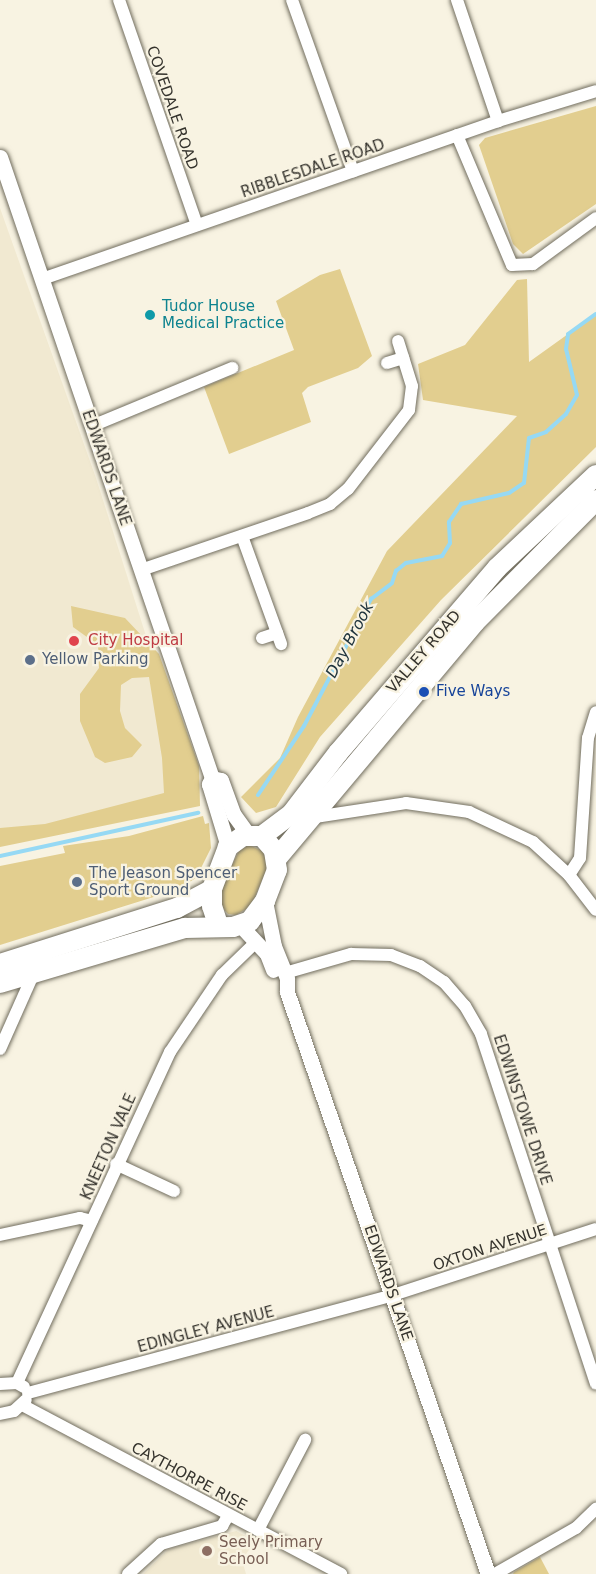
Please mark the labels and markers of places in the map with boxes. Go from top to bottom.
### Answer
place label: Tudor House Medical Practice [162,297,284,332]
marker: Tudor House Medical Practice [143,308,157,322]
marker: City Hospital [65,632,83,650]
place label: City Hospital [88,632,183,650]
place label: Yellow Parking [42,651,149,669]
marker: Yellow Parking [23,653,37,667]
place label: Five Ways [436,683,510,701]
marker: Five Ways [417,685,431,699]
place label: The Jeason Spencer Sport Ground [89,864,237,899]
marker: The Jeason Spencer Sport Ground [70,875,84,889]
place label: Seely Primary School [219,1533,323,1568]
marker: Seely Primary School [200,1544,214,1558]

